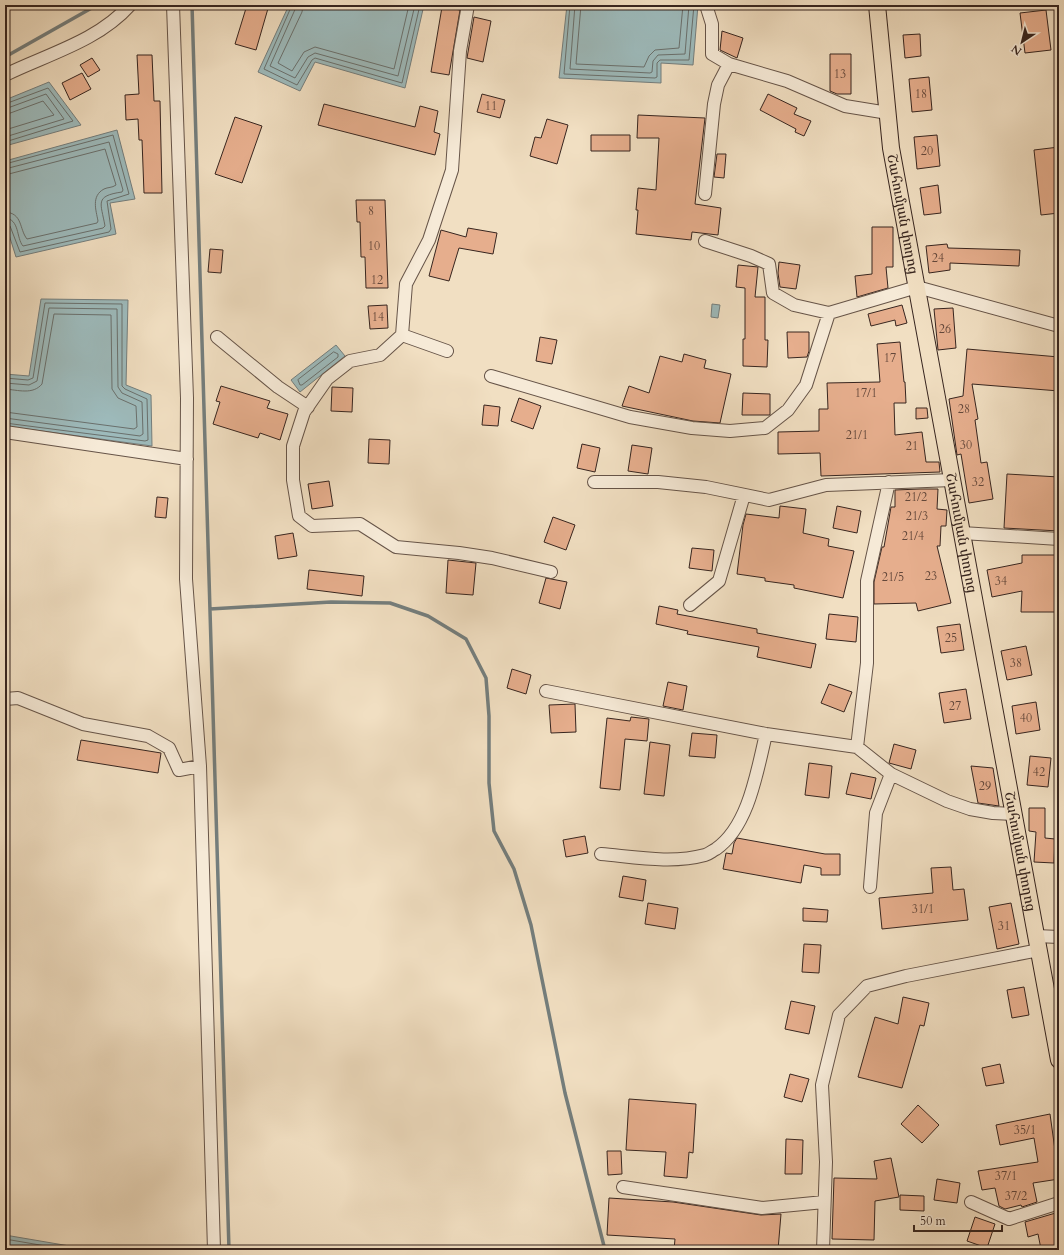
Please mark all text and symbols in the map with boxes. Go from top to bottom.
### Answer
north arrow [1002,22,1042,62]
text: N [1008,41,1025,59]
house number: 13 [834,66,846,82]
house number: 18 [915,86,927,102]
house number: 11 [485,98,497,114]
house number: 20 [921,143,933,159]
street label: Շահումյան փողոց [882,153,923,276]
house number: 8 [368,203,374,219]
house number: 10 [368,238,380,254]
house number: 24 [932,250,944,266]
house number: 12 [371,272,383,288]
house number: 14 [372,309,384,325]
house number: 26 [939,321,951,337]
house number: 17 [884,350,896,366]
house number: 17/1 [855,385,877,401]
house number: 28 [958,401,970,417]
house number: 21/1 [846,427,868,443]
house number: 30 [960,437,972,453]
house number: 21 [906,438,918,454]
street label: Շահումյան փողոց [941,471,982,594]
house number: 32 [972,474,984,490]
house number: 21/2 [905,489,927,505]
house number: 21/3 [906,508,928,524]
house number: 21/4 [902,528,924,544]
house number: 23 [925,568,937,584]
house number: 21/5 [882,569,904,585]
house number: 34 [995,573,1007,589]
house number: 25 [945,630,957,646]
house number: 38 [1010,655,1022,671]
house number: 27 [949,698,961,714]
house number: 40 [1020,710,1032,726]
house number: 42 [1033,764,1045,780]
house number: 29 [979,778,991,794]
street label: Շահումյան փողոց [1000,790,1040,913]
house number: 31/1 [912,901,934,917]
house number: 31 [998,918,1010,934]
house number: 35/1 [1014,1122,1036,1138]
house number: 37/1 [995,1168,1017,1184]
house number: 37/2 [1005,1188,1027,1204]
scale bar [914,1207,1002,1233]
text: 50 m [920,1213,947,1229]

